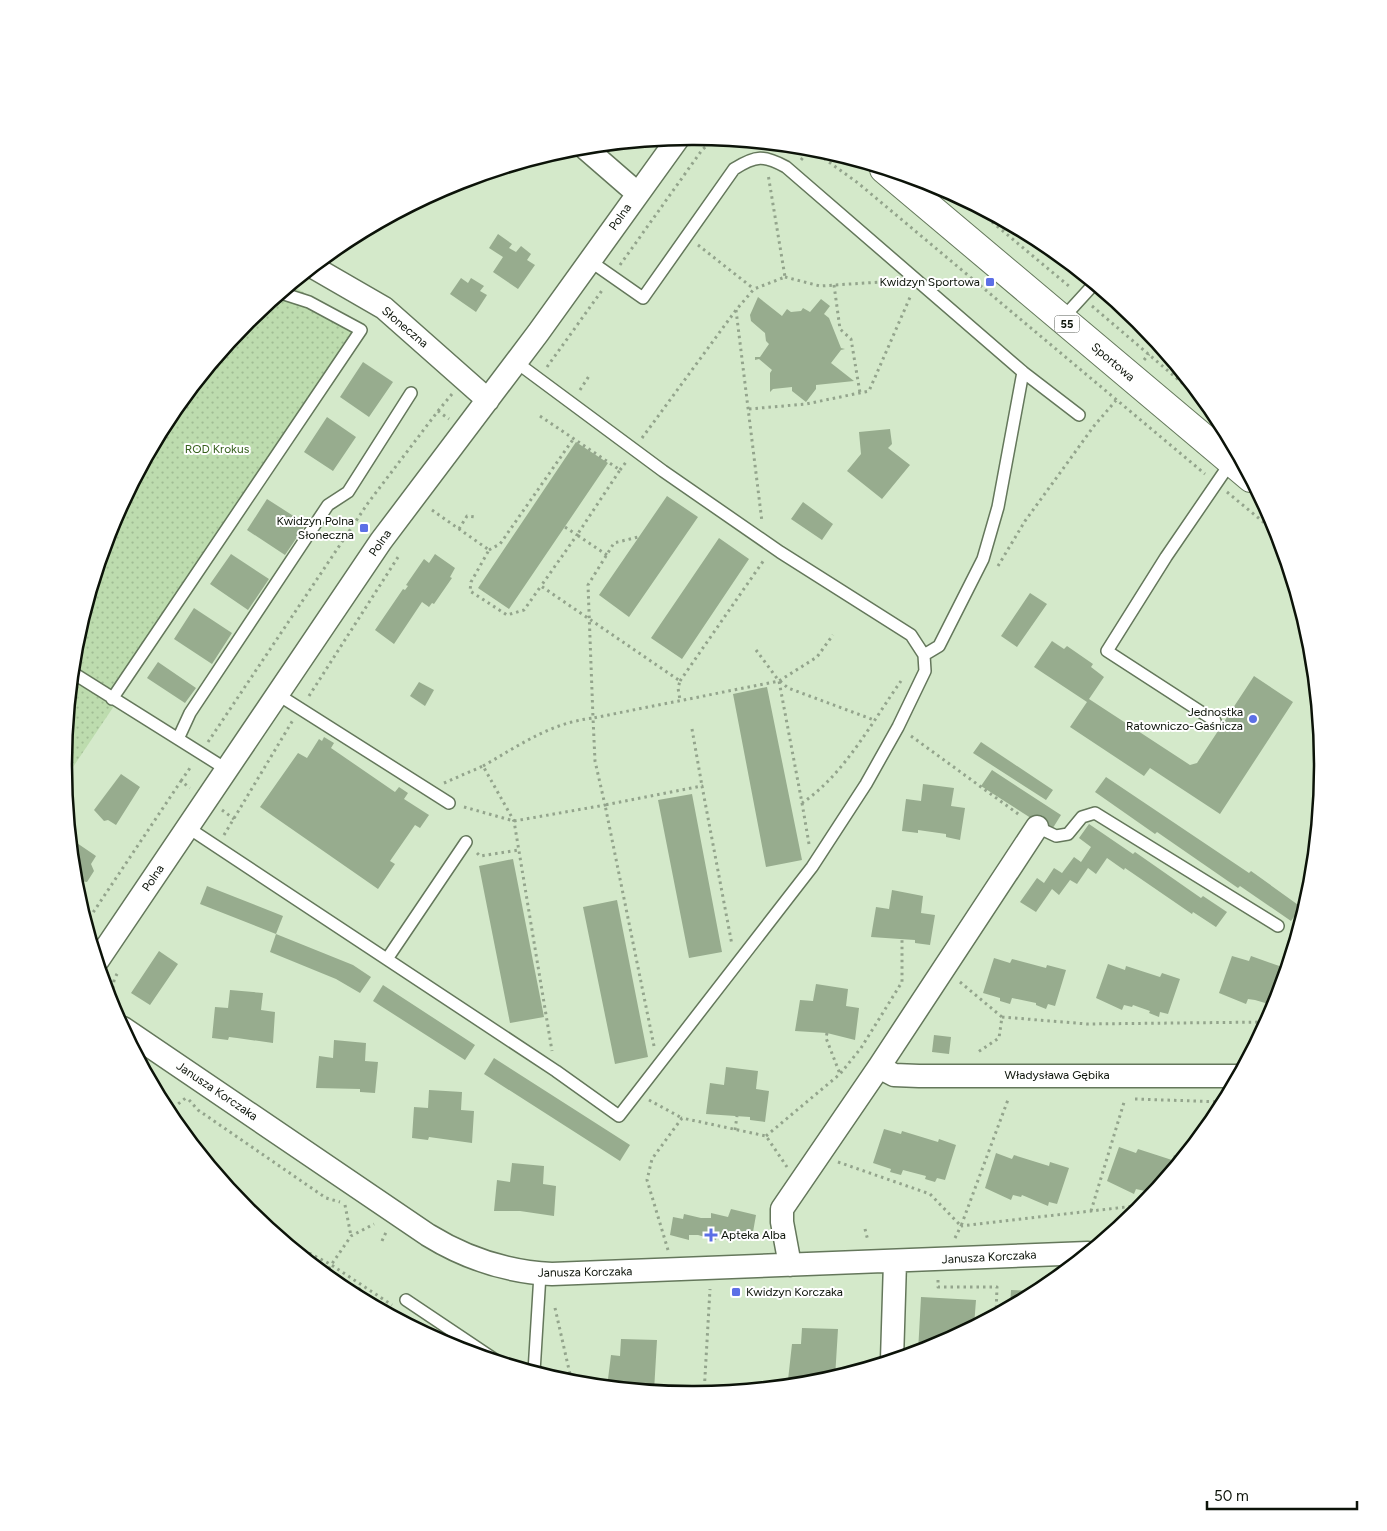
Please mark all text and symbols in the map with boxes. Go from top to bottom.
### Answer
street label: Polna [606,201,634,233]
place label: Kwidzyn Sportowa [880,275,980,289]
marker: Kwidzyn Sportowa [984,276,996,288]
street label: Słoneczna [379,304,431,350]
road number: 55 [1054,316,1080,332]
street label: Sportowa [1089,340,1137,384]
park label: ROD Krokus [185,442,250,456]
place label: Kwidzyn Polna Słoneczna [276,514,354,542]
marker: Kwidzyn Polna Słoneczna [358,522,370,534]
street label: Polna [366,527,394,559]
place label: Jednostka Ratowniczo-Gaśnicza [1126,705,1243,733]
marker: Jednostka Ratowniczo-Gaśnicza [1247,713,1259,725]
street label: Polna [139,862,167,894]
street label: Janusza Korczaka [174,1059,260,1123]
street label: Władysława Gębika [1004,1068,1110,1082]
place label: Apteka Alba [721,1228,786,1242]
marker: Apteka Alba [705,1229,717,1241]
street label: Janusza Korczaka [941,1248,1037,1266]
street label: Janusza Korczaka [537,1264,633,1280]
place label: Kwidzyn Korczaka [746,1285,843,1299]
marker: Kwidzyn Korczaka [730,1286,742,1298]
scale bar [1207,1478,1357,1510]
text: 50 m [1214,1487,1249,1505]

